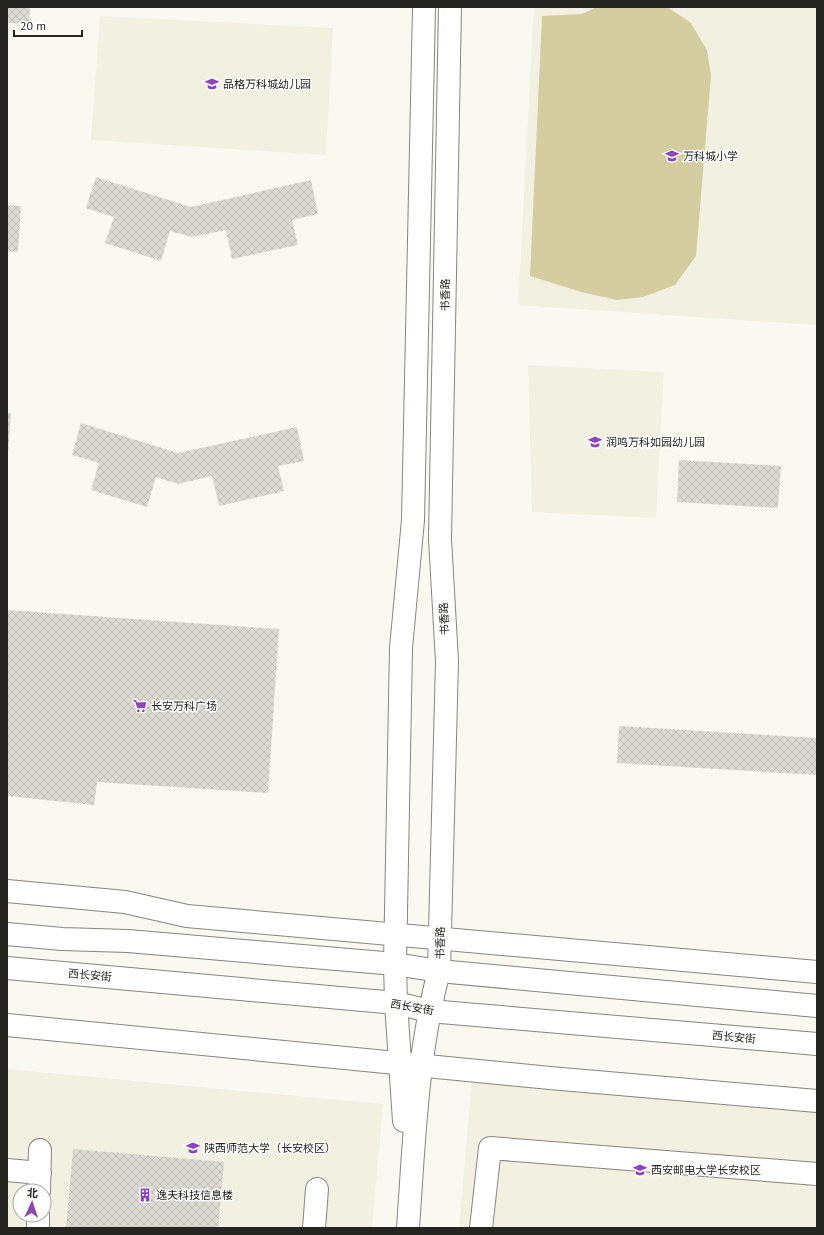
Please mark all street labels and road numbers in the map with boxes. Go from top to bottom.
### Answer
street label: 书香路 [438,278,452,312]
street label: 书香路 [436,602,452,636]
street label: 书香路 [433,926,447,960]
street label: 西长安街 [67,966,113,984]
street label: 西长安街 [389,996,435,1018]
street label: 西长安街 [711,1028,757,1046]

